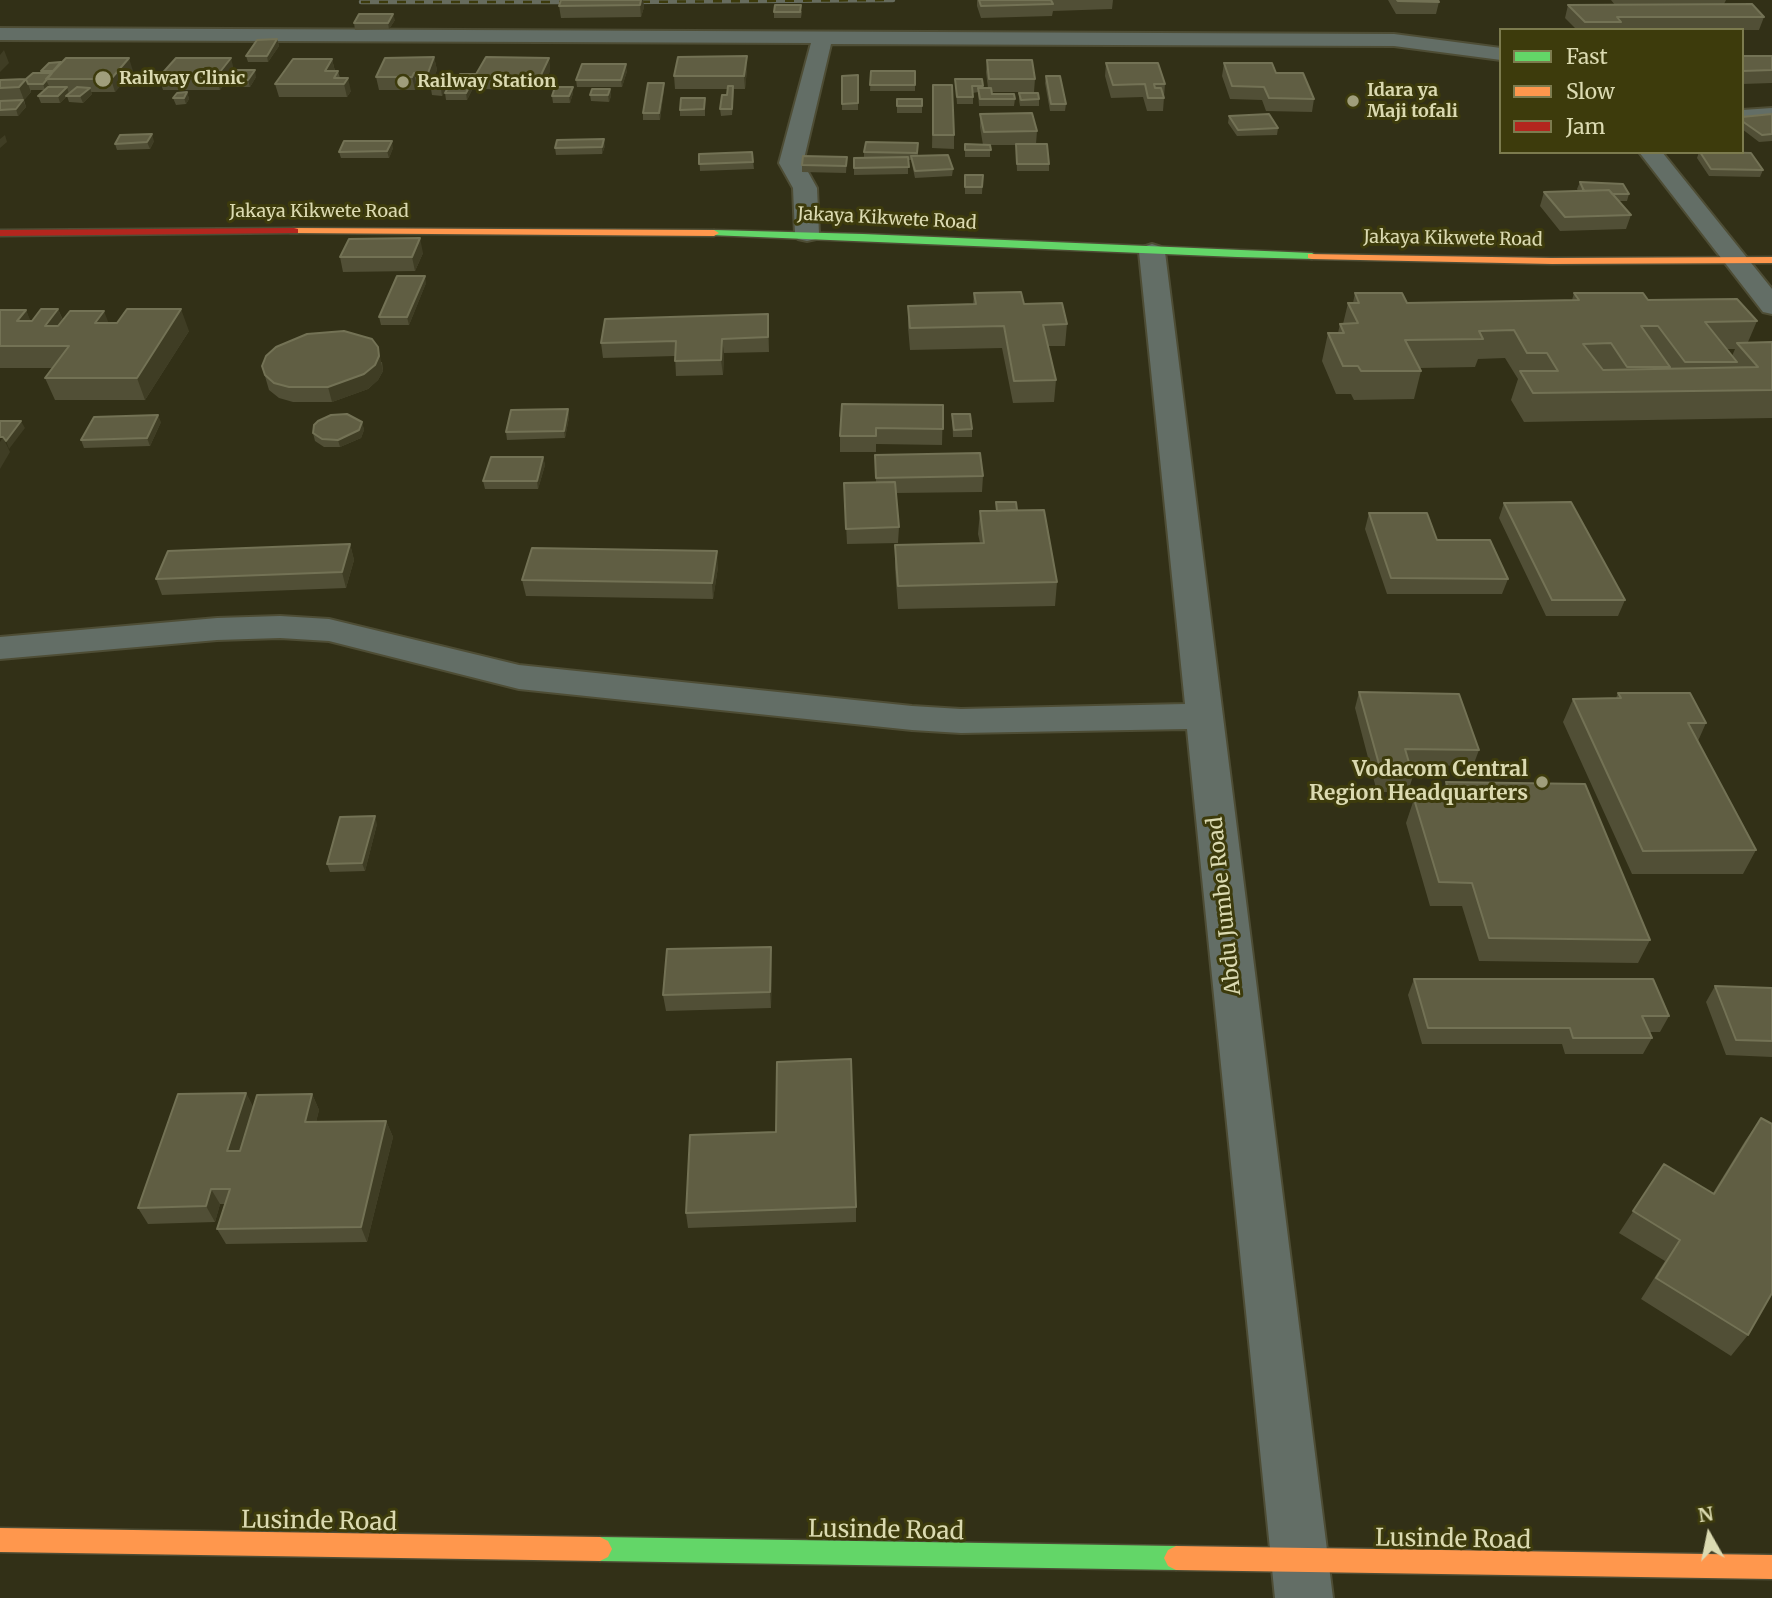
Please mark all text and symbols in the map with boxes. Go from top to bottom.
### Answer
legend [1499,28,1744,154]
text: Fast [1566,43,1608,70]
place label: Railway Clinic [119,68,245,90]
marker: Railway Clinic [93,69,113,89]
place label: Railway Station [417,71,556,93]
marker: Railway Station [395,74,411,90]
text: Slow [1566,78,1615,105]
place label: Idara ya Maji tofali [1367,80,1458,122]
marker: Idara ya Maji tofali [1345,93,1361,109]
text: Jam [1566,113,1605,140]
street label: Jakaya Kikwete Road [229,201,409,223]
street label: Jakaya Kikwete Road [797,204,977,234]
street label: Jakaya Kikwete Road [1363,227,1543,251]
place label: Vodacom Central Region Headquarters [1309,757,1528,807]
marker: Vodacom Central Region Headquarters [1534,774,1550,790]
street label: Abdu Jumbe Road [1203,816,1247,996]
north arrow [1674,1500,1744,1570]
text: N [1696,1501,1715,1527]
street label: Lusinde Road [241,1506,397,1538]
street label: Lusinde Road [808,1515,964,1547]
street label: Lusinde Road [1375,1524,1531,1556]

